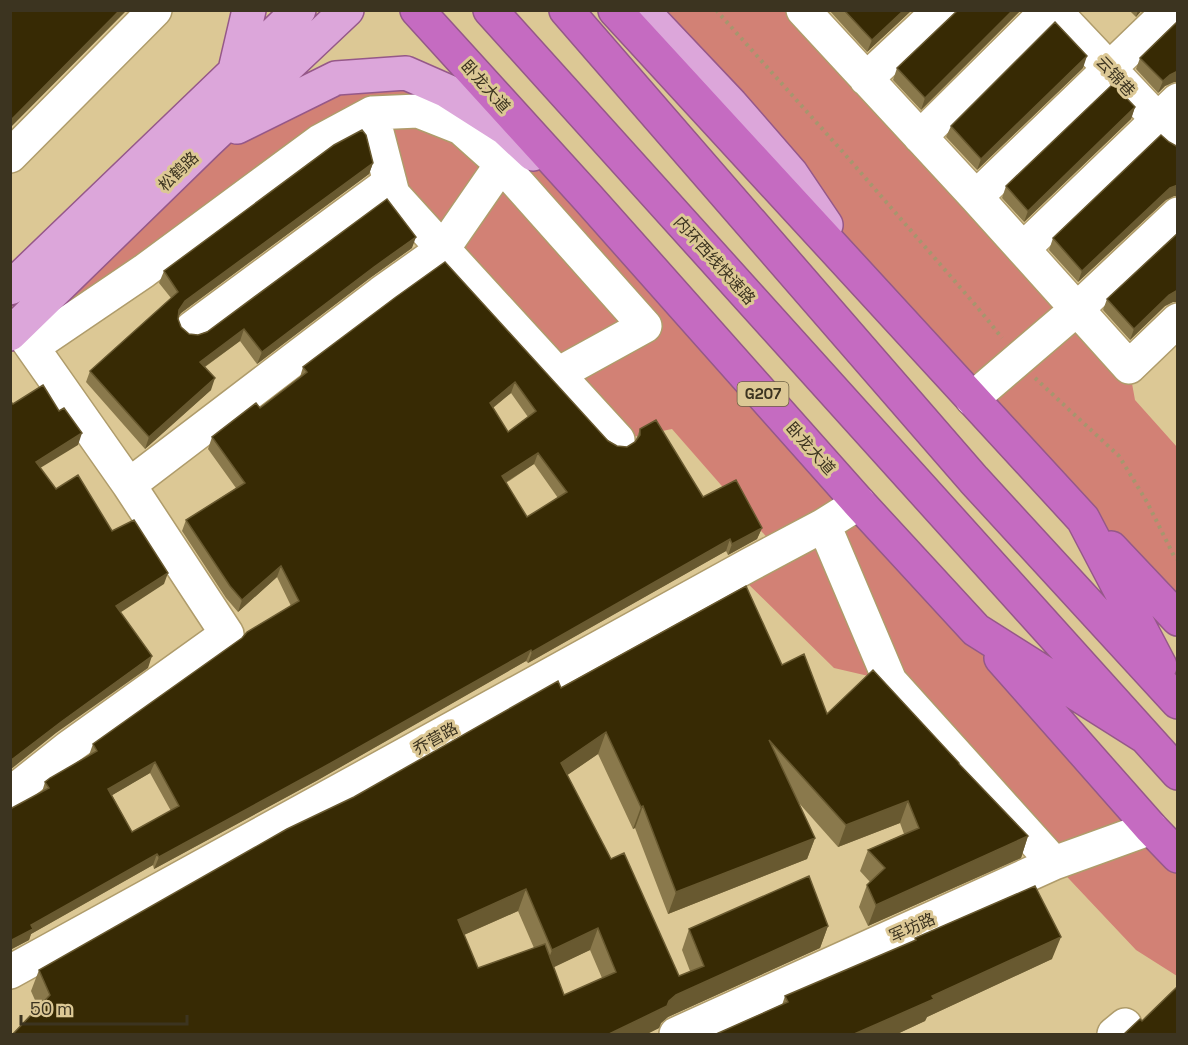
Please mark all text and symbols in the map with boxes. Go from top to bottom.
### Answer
street label: 云锦巷 [1092,52,1140,101]
street label: 卧龙大道 [456,56,515,117]
street label: 松鹤路 [154,147,203,196]
street label: 内环西线快速路 [669,212,760,309]
road number: G207 [738,382,789,406]
street label: 卧龙大道 [781,418,840,479]
street label: 乔营路 [409,718,461,759]
street label: 军坊路 [886,908,938,947]
scale bar [21,988,188,1026]
text: 50 m [30,997,72,1020]

